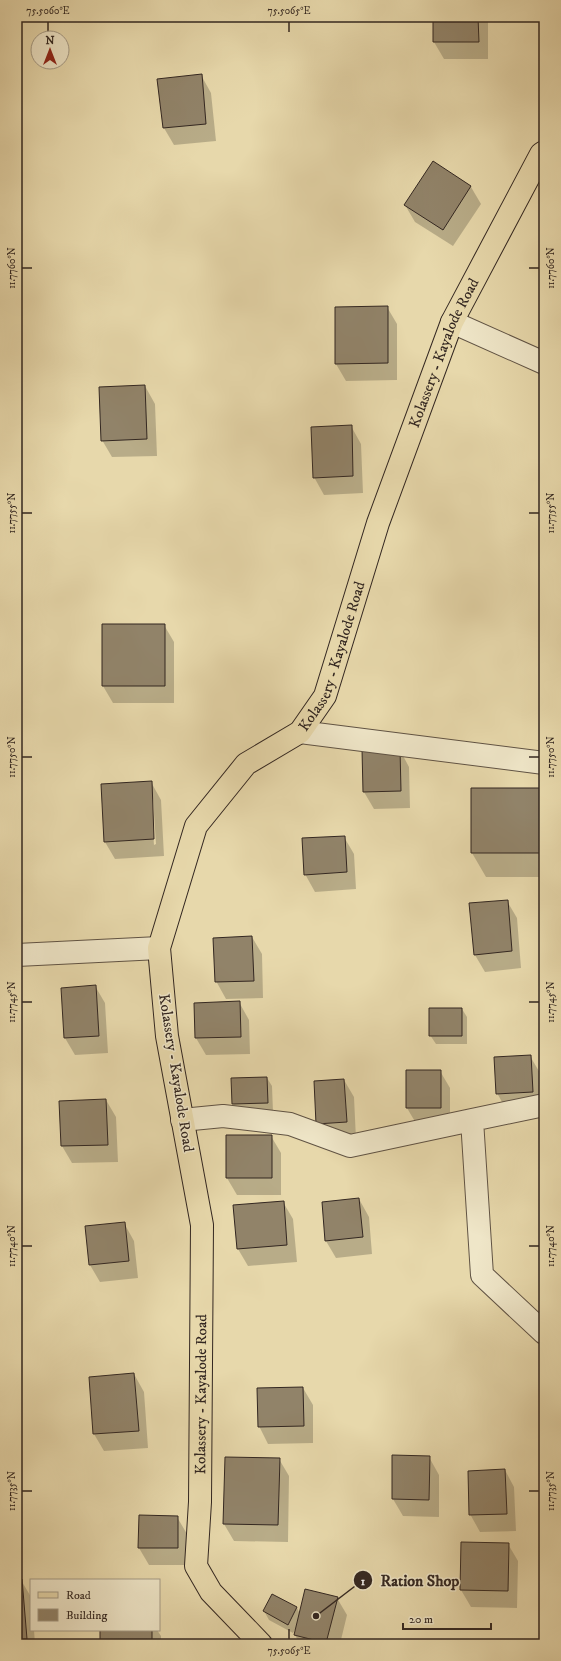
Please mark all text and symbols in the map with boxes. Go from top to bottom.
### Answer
text: 75.5060°E [26,5,70,17]
text: 75.5065°E [268,5,310,17]
north arrow [30,30,70,70]
text: N [45,34,55,48]
text: 11.7760°N [6,247,18,289]
text: 11.7760°N [545,247,557,289]
street label: Kolassery - Kayalode Road [404,274,483,430]
text: 11.7755°N [6,493,18,533]
text: 11.7755°N [545,493,557,533]
street label: Kolassery - Kayalode Road [294,578,369,735]
text: 11.7750°N [6,736,18,778]
text: 11.7750°N [545,736,557,778]
text: 11.7745°N [6,981,18,1023]
text: 11.7745°N [545,981,557,1023]
street label: Kolassery - Kayalode Road [154,992,198,1154]
text: 11.7740°N [6,1225,18,1267]
text: 11.7740°N [545,1225,557,1267]
street label: Kolassery - Kayalode Road [191,1314,211,1474]
text: 11.7735°N [6,1471,18,1511]
text: 11.7735°N [545,1471,557,1511]
callout: Ration Shop [353,1566,467,1594]
text: Ration Shop [381,1571,459,1591]
text: 1 [361,1574,366,1589]
legend [30,1579,160,1631]
text: Road [66,1588,91,1603]
scale bar [403,1605,491,1631]
text: Building [66,1608,107,1623]
text: 20 m [409,1612,433,1627]
text: 75.5065°E [268,1645,310,1657]

